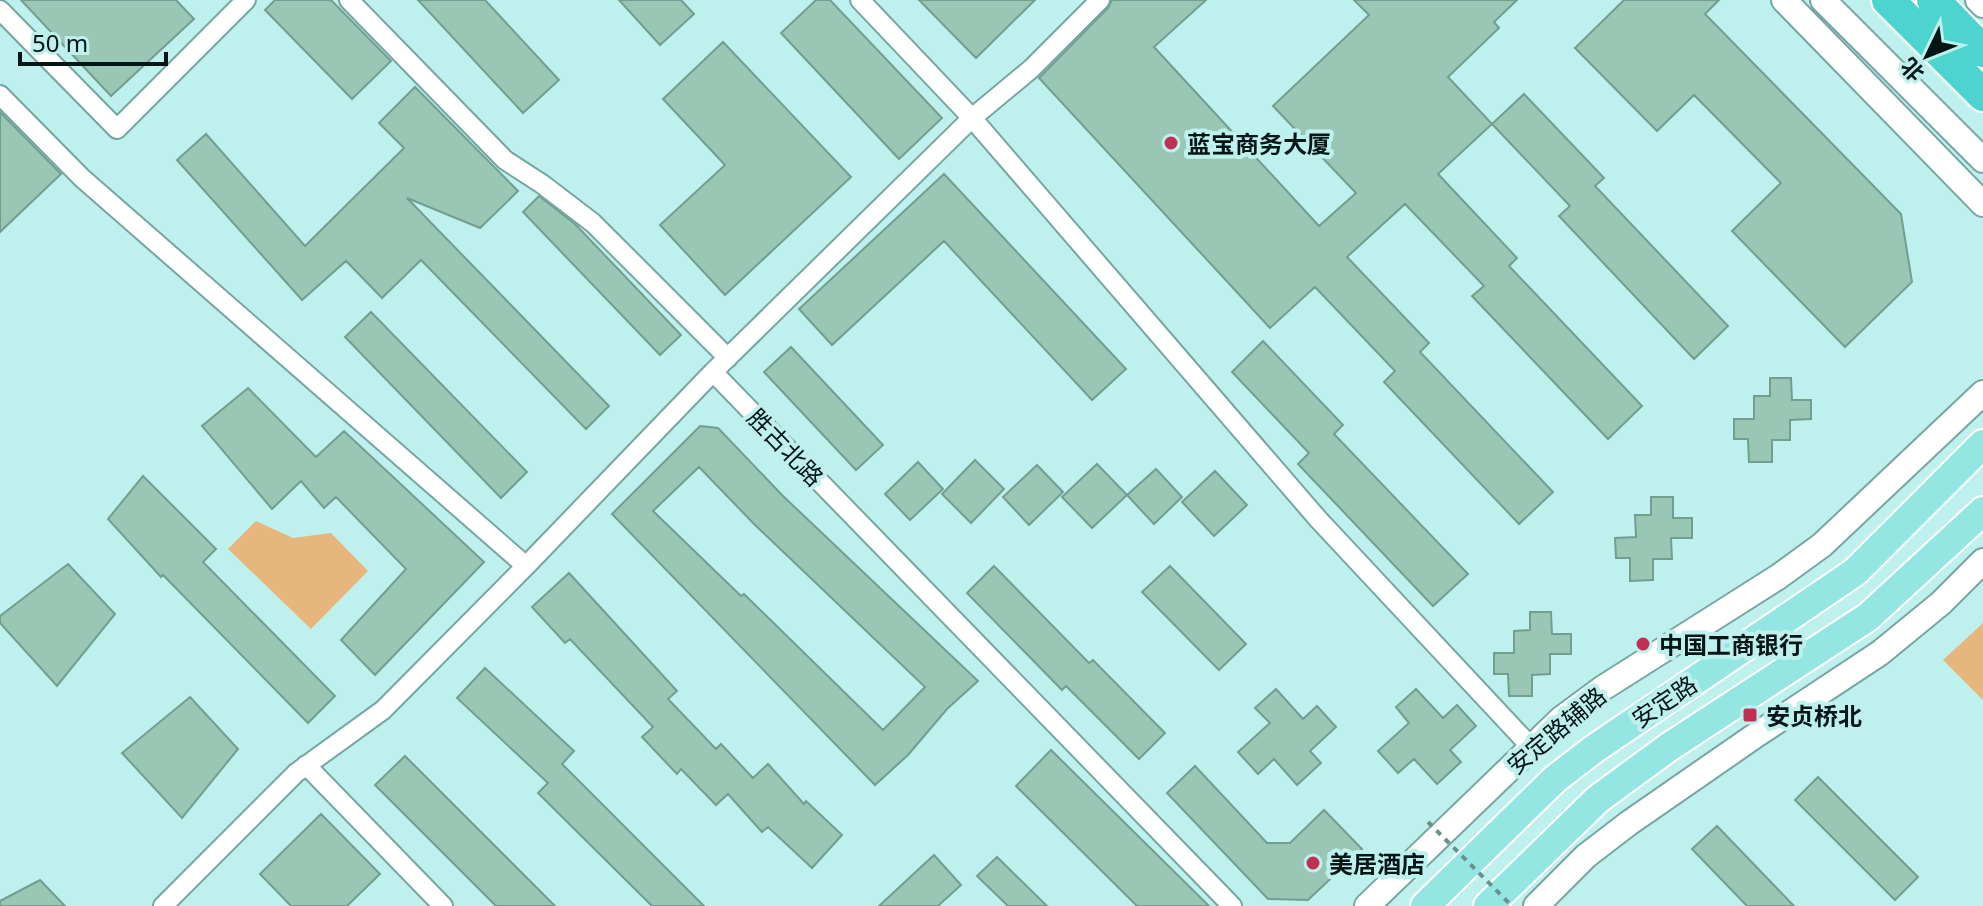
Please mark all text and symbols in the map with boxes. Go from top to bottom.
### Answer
scale bar [20,16,166,66]
north arrow [1887,16,1967,96]
text: 50 m [32,26,88,59]
text: 北 [1893,52,1930,89]
place label: 蓝宝商务大厦 [1187,127,1331,160]
marker: 蓝宝商务大厦 [1162,134,1180,152]
street label: 胜古北路 [741,401,831,493]
place label: 中国工商银行 [1659,628,1803,661]
marker: 中国工商银行 [1634,635,1652,653]
street label: 安定路 [1625,667,1703,735]
street label: 安定路辅路 [1499,679,1613,781]
place label: 安贞桥北 [1766,699,1862,732]
marker: 安贞桥北 [1741,706,1759,724]
place label: 美居酒店 [1329,847,1425,880]
marker: 美居酒店 [1304,854,1322,872]

